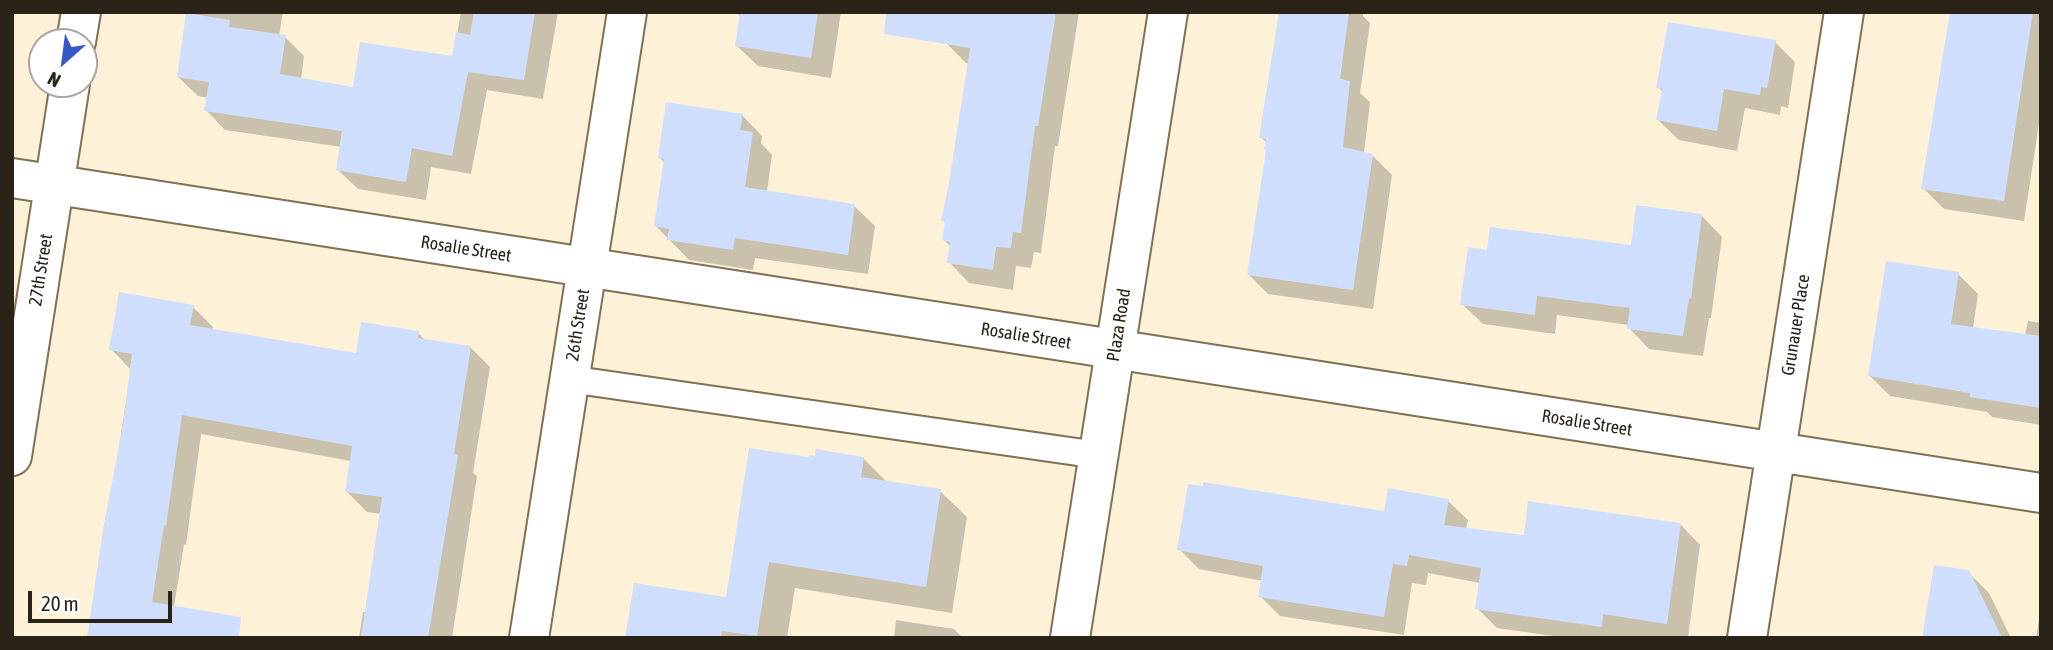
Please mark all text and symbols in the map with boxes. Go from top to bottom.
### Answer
north arrow [28,28,98,98]
text: N [44,67,64,92]
street label: Rosalie Street [419,231,513,267]
street label: 27th Street [25,232,57,308]
street label: Grunauer Place [1777,273,1815,377]
street label: 26th Street [562,287,594,363]
street label: Plaza Road [1103,287,1135,363]
street label: Rosalie Street [979,318,1073,354]
street label: Rosalie Street [1540,405,1634,441]
scale bar [32,576,175,620]
text: 20 m [41,591,79,615]

